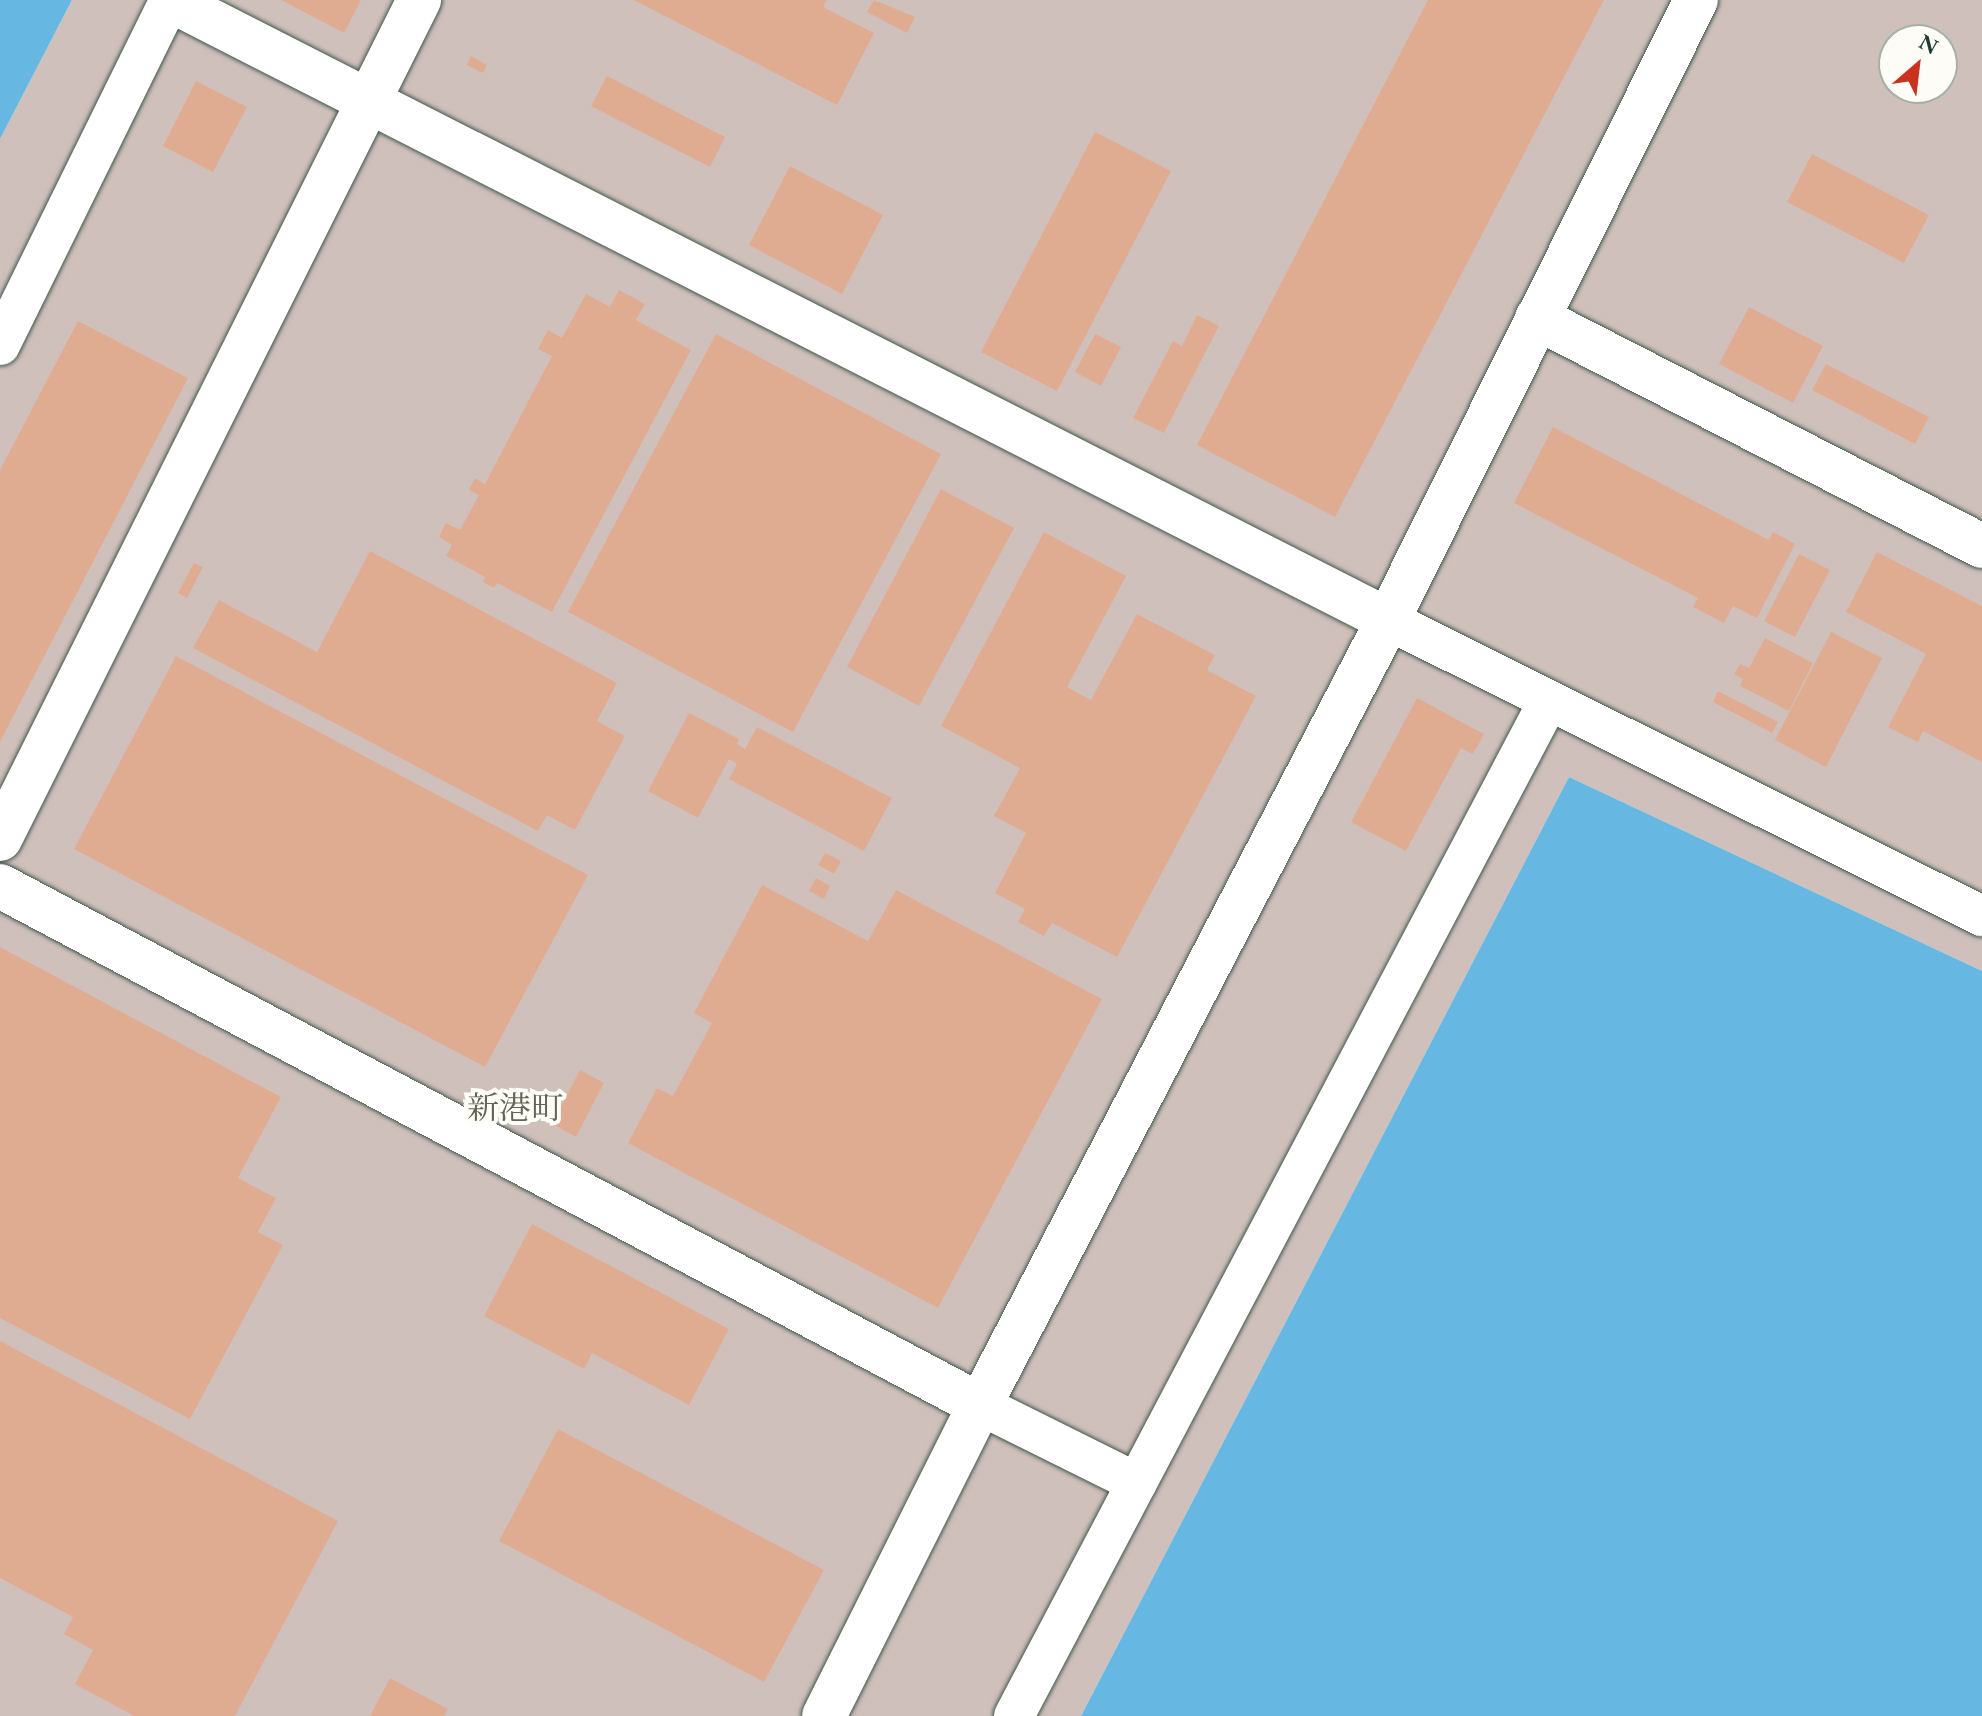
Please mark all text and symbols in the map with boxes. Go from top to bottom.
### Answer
north arrow [1878,24,1958,104]
text: N [1914,27,1943,61]
district label: 新港町 [467,1089,563,1127]

